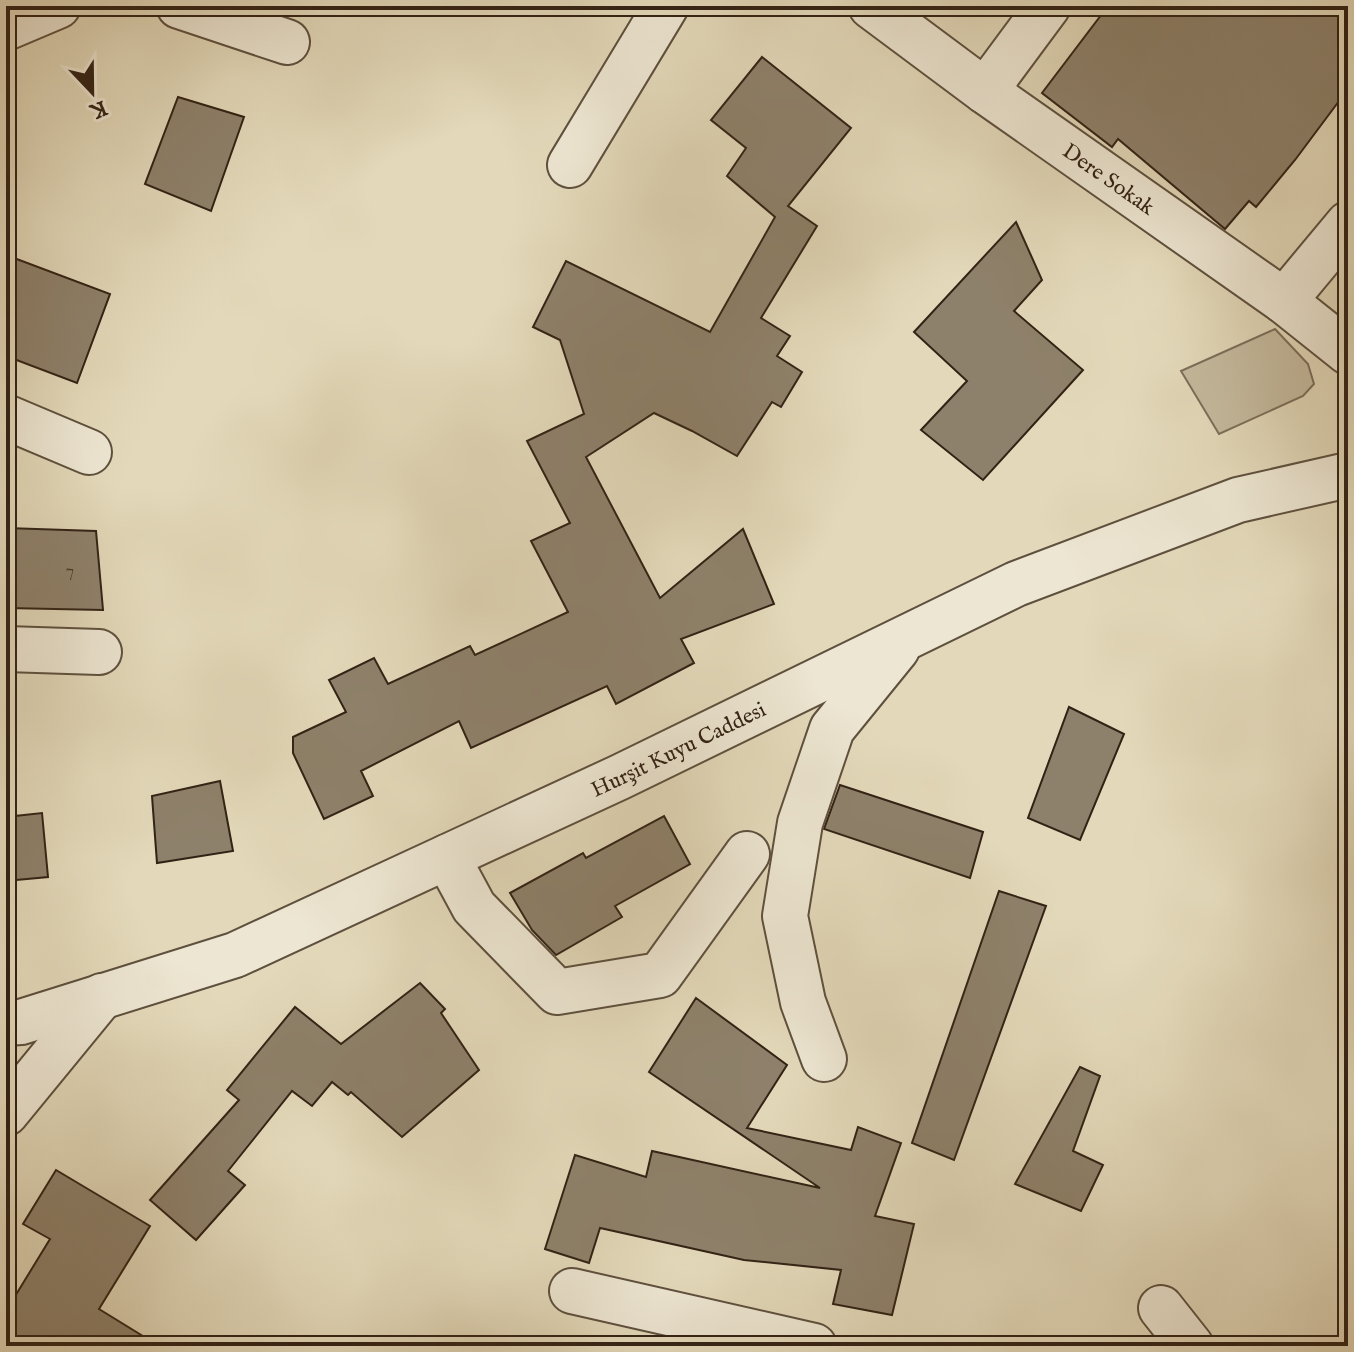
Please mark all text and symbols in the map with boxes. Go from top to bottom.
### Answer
north arrow [52,52,132,132]
text: K [85,93,111,125]
street label: Dere Sokak [1056,138,1160,222]
house number: 7 [66,560,74,583]
street label: Hurşit Kuyu Caddesi [587,696,771,804]

